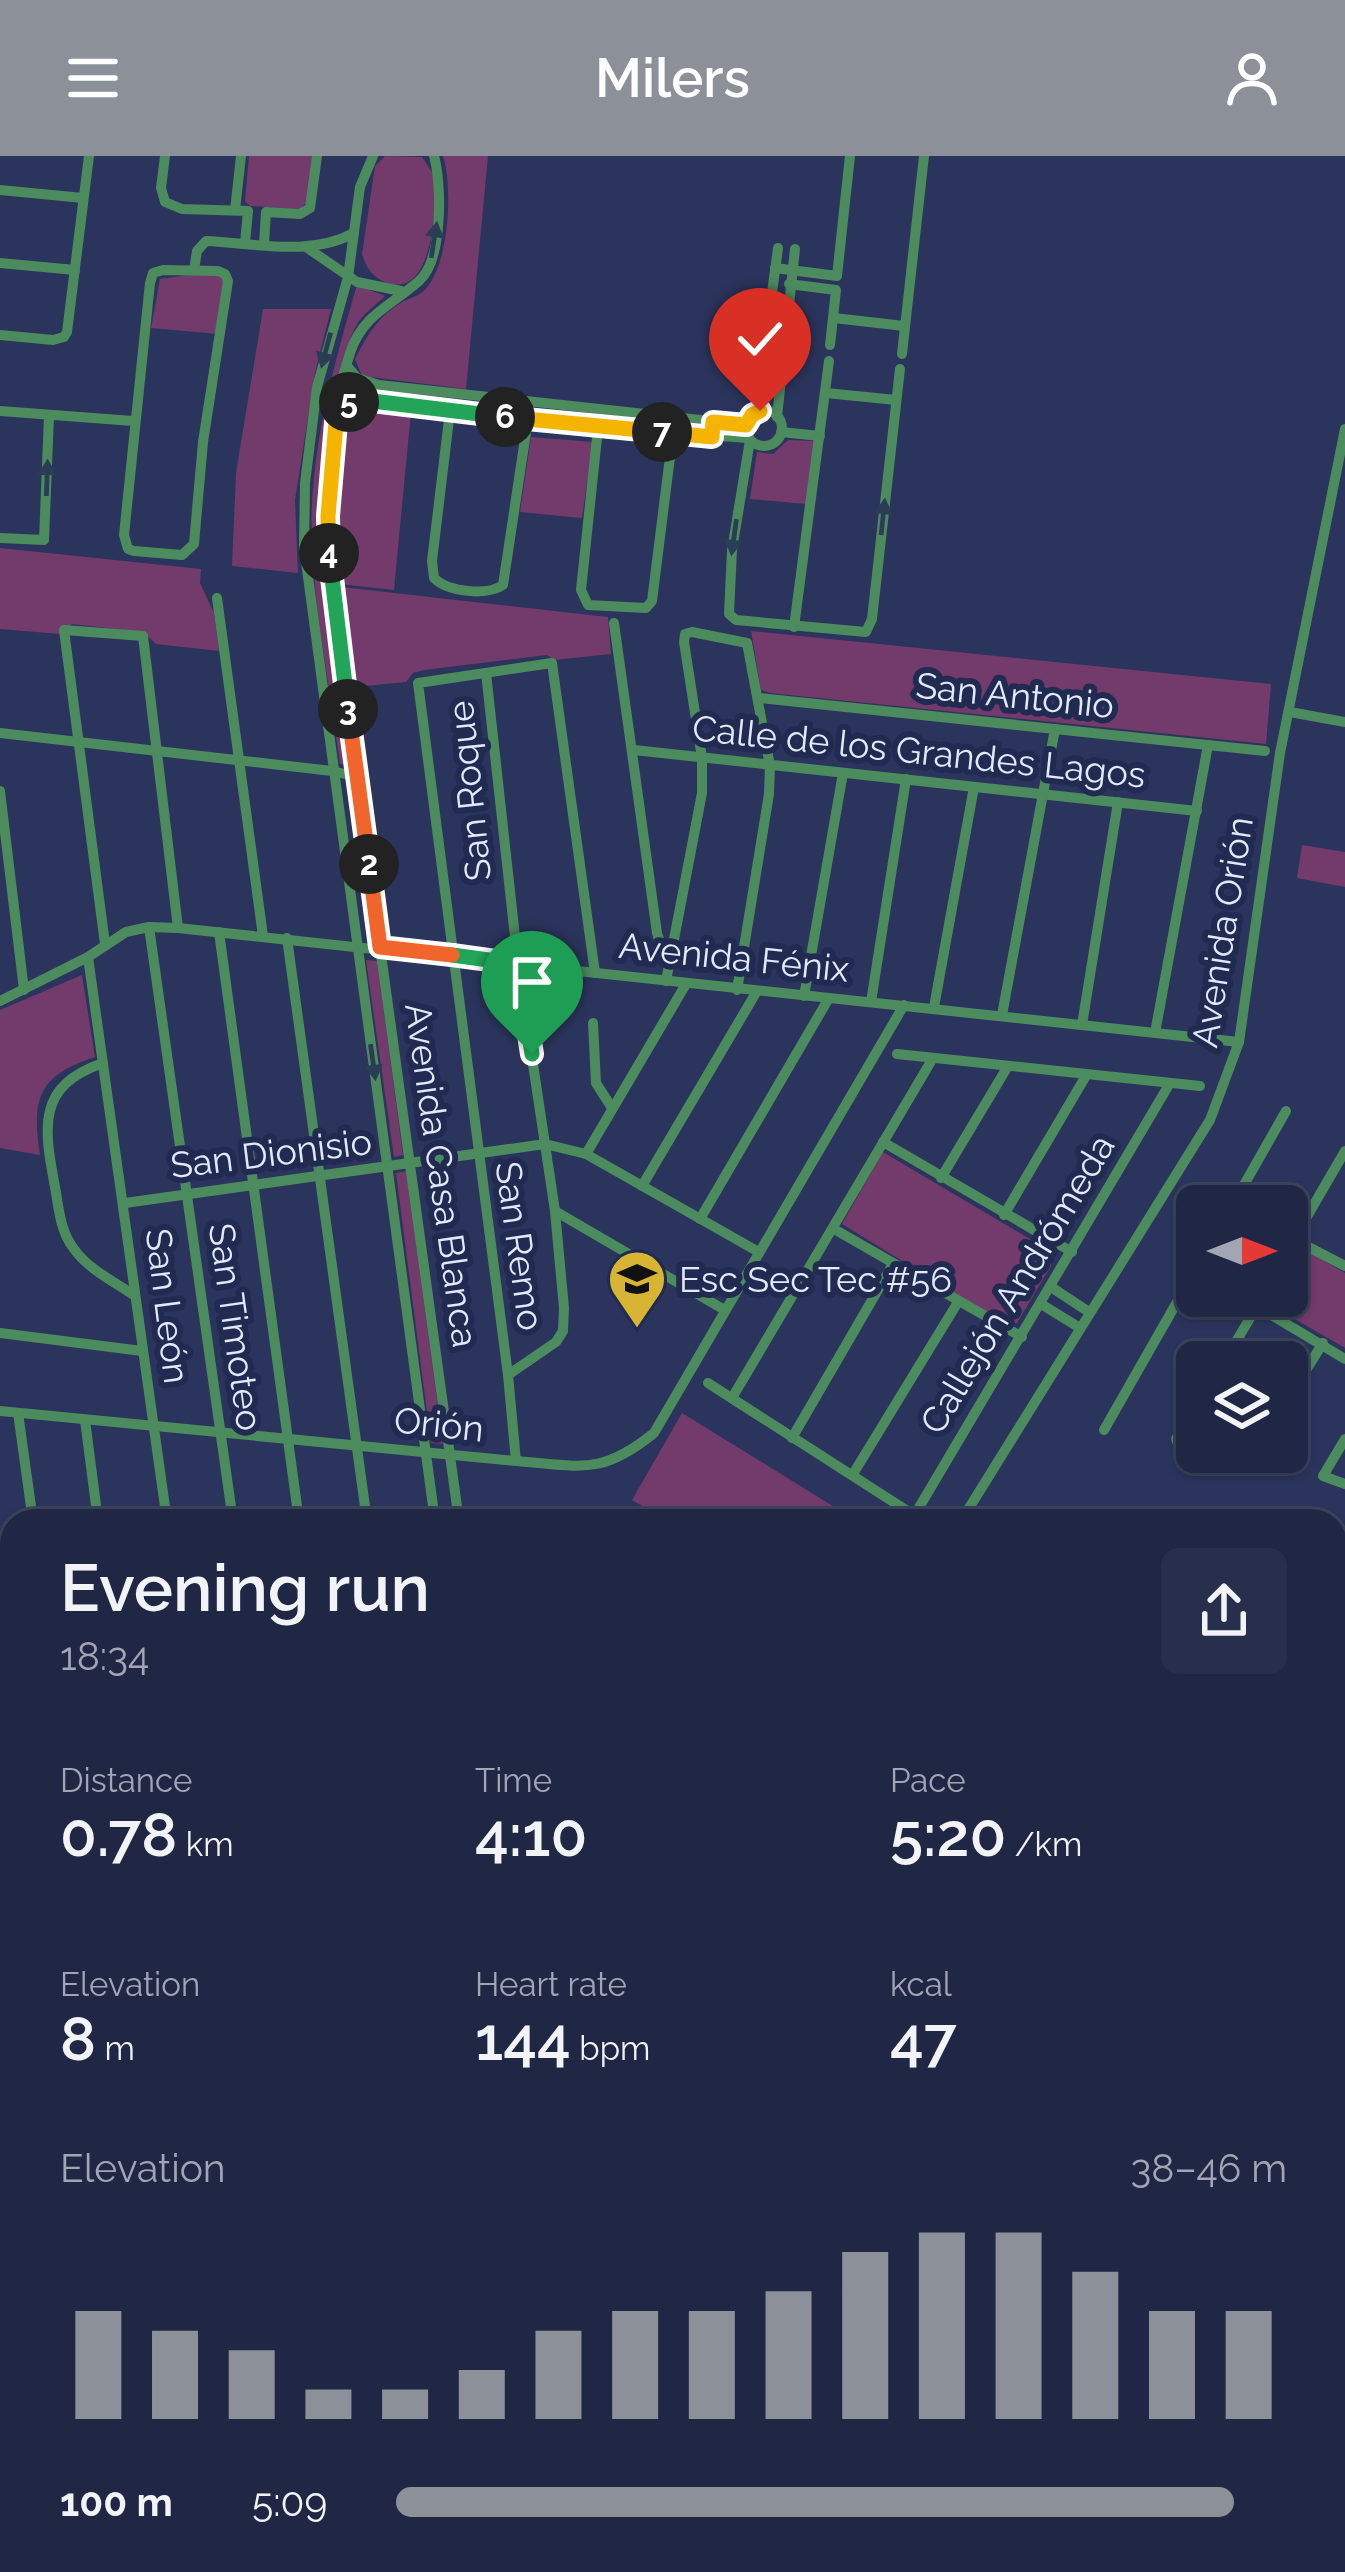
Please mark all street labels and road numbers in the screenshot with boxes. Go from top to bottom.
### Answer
street label: San Antonio [914,664,1116,726]
street label: San Roque [439,699,499,883]
street label: Calle de los Grandes Lagos [690,706,1148,796]
street label: Avenida Orión [1183,814,1261,1050]
street label: Avenida Fénix [617,924,851,990]
street label: Avenida Casa Blanca [397,1000,487,1350]
street label: San Dionisio [168,1120,374,1186]
street label: Callejón Andrómeda [911,1127,1123,1441]
street label: San Remo [487,1159,553,1333]
street label: San Timoteo [201,1221,271,1433]
street label: San León [138,1226,198,1386]
street label: Orión [392,1398,486,1450]

